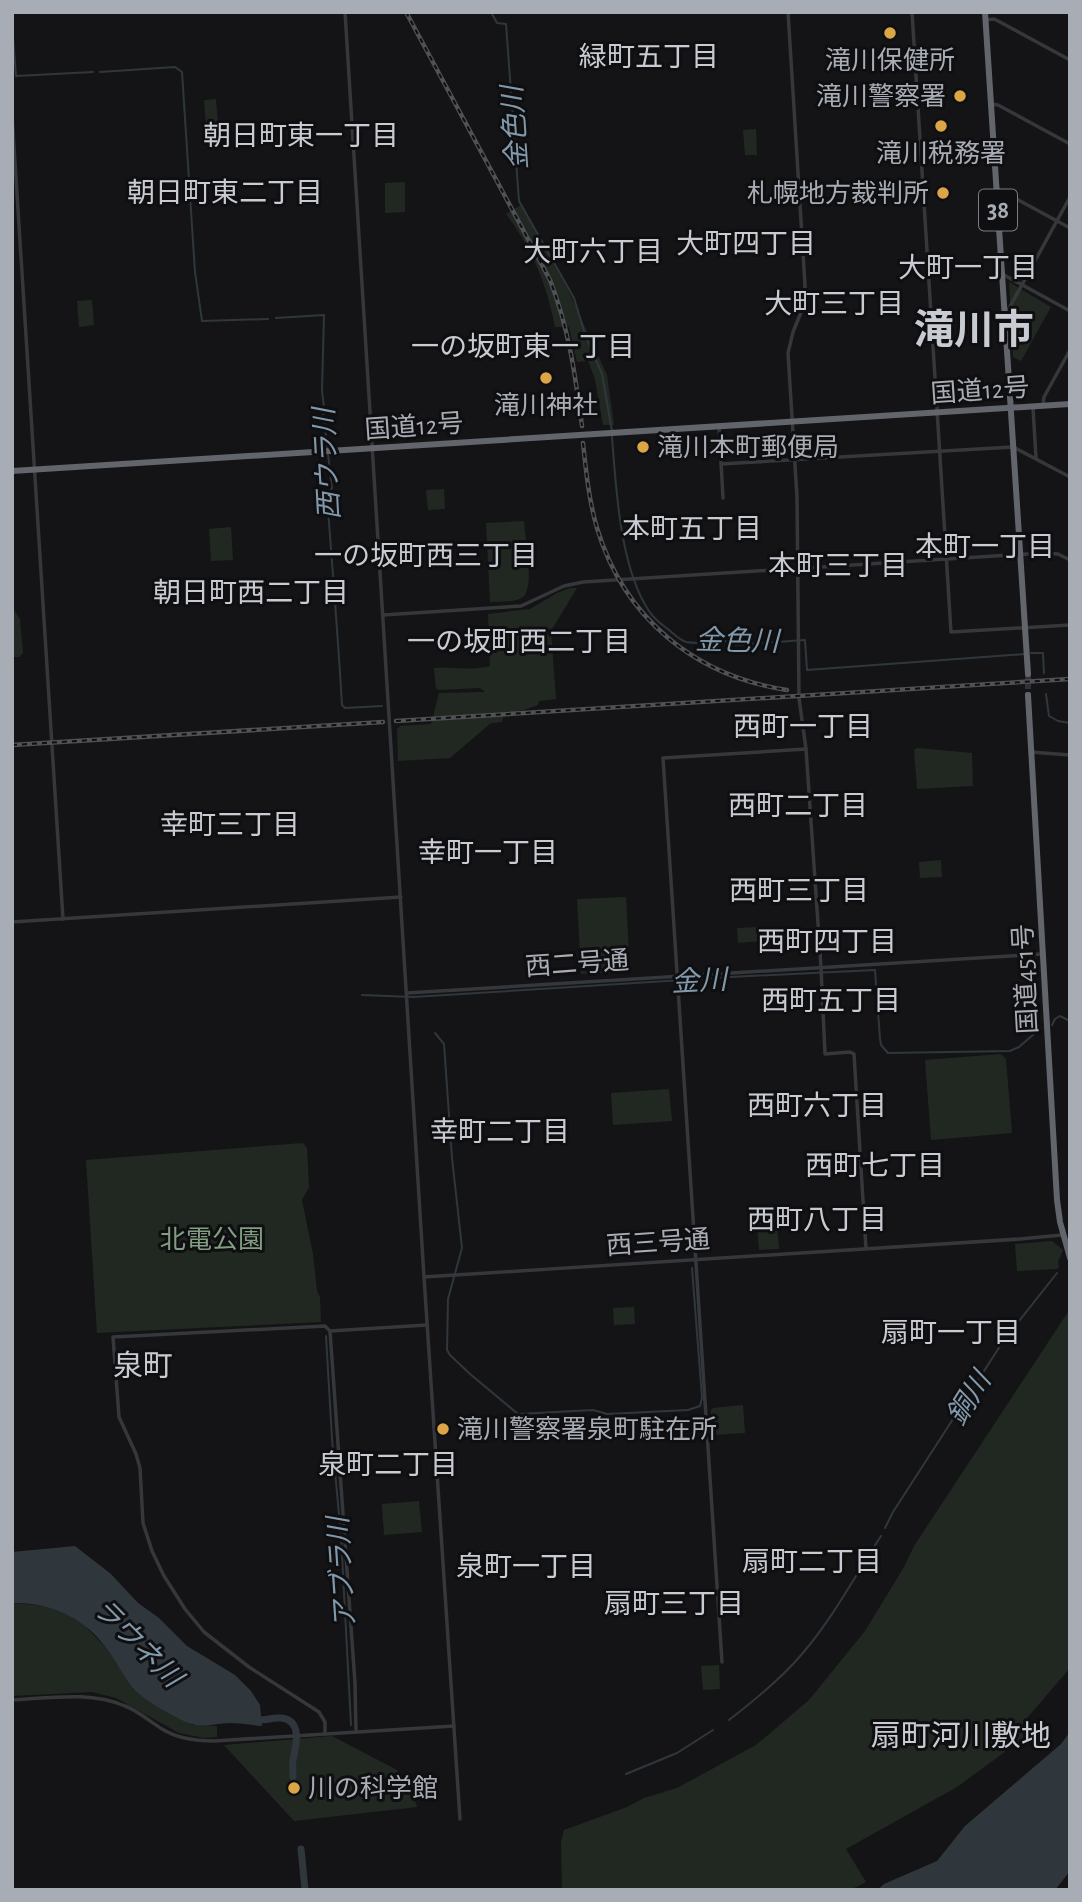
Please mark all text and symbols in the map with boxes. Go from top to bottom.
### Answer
marker: 滝川保健所 [882,25,898,41]
district label: 緑町五丁目 [579,42,719,72]
place label: 滝川保健所 [825,47,955,74]
water label: 金色川 [497,82,533,171]
place label: 滝川警察署 [816,83,946,110]
marker: 滝川警察署 [952,88,968,104]
marker: 滝川税務署 [933,118,949,134]
district label: 朝日町東一丁目 [203,121,399,151]
place label: 滝川税務署 [876,139,1006,167]
district label: 朝日町東二丁目 [127,178,323,208]
place label: 札幌地方裁判所 [747,180,929,207]
marker: 札幌地方裁判所 [935,185,951,201]
road number: 38 [979,190,1017,230]
district label: 大町四丁目 [676,229,816,259]
district label: 大町六丁目 [523,237,663,267]
district label: 大町一丁目 [898,253,1038,283]
district label: 大町三丁目 [764,289,904,319]
district label: 滝川市 [914,308,1034,351]
district label: 一の坂町東一丁目 [411,332,635,362]
marker: 滝川神社 [538,370,554,386]
street label: 国道12号 [930,374,1030,407]
place label: 滝川神社 [494,392,598,419]
water label: 西ウラ川 [310,404,345,521]
street label: 国道12号 [364,410,464,443]
place label: 滝川本町郵便局 [657,434,839,461]
marker: 滝川本町郵便局 [635,439,651,455]
district label: 本町五丁目 [622,514,762,544]
district label: 本町一丁目 [915,532,1055,562]
district label: 一の坂町西三丁目 [314,541,538,571]
district label: 本町三丁目 [768,551,908,581]
district label: 朝日町西二丁目 [153,578,349,608]
water label: 金色川 [695,625,782,657]
district label: 一の坂町西二丁目 [407,627,631,657]
district label: 西町一丁目 [733,714,873,742]
district label: 西町二丁目 [728,793,868,821]
district label: 幸町三丁目 [160,810,300,840]
district label: 幸町一丁目 [418,838,558,868]
district label: 西町三丁目 [729,878,869,906]
street label: 国道451号 [1009,923,1042,1035]
district label: 西町四丁目 [757,929,897,957]
street label: 西二号通 [524,946,630,981]
water label: 金川 [670,964,731,997]
district label: 西町五丁目 [761,988,901,1016]
district label: 西町六丁目 [747,1091,887,1121]
district label: 幸町二丁目 [430,1117,570,1147]
district label: 西町七丁目 [805,1151,945,1181]
district label: 西町八丁目 [747,1207,887,1235]
street label: 西三号通 [605,1225,711,1260]
park label: 北電公園 [160,1226,264,1253]
district label: 扇町一丁目 [881,1319,1021,1348]
district label: 泉町 [113,1350,173,1382]
water label: 銅川 [941,1364,998,1430]
place label: 滝川警察署泉町駐在所 [457,1416,717,1443]
marker: 滝川警察署泉町駐在所 [435,1421,451,1437]
district label: 泉町二丁目 [318,1450,458,1480]
water label: アブラ川 [323,1513,361,1630]
district label: 扇町二丁目 [742,1548,882,1577]
district label: 泉町一丁目 [456,1552,596,1582]
district label: 扇町三丁目 [604,1590,744,1619]
water label: ラウネ川 [87,1593,189,1695]
district label: 扇町河川敷地 [871,1720,1051,1752]
place label: 川の科学館 [308,1774,438,1802]
marker: 川の科学館 [286,1780,302,1796]

